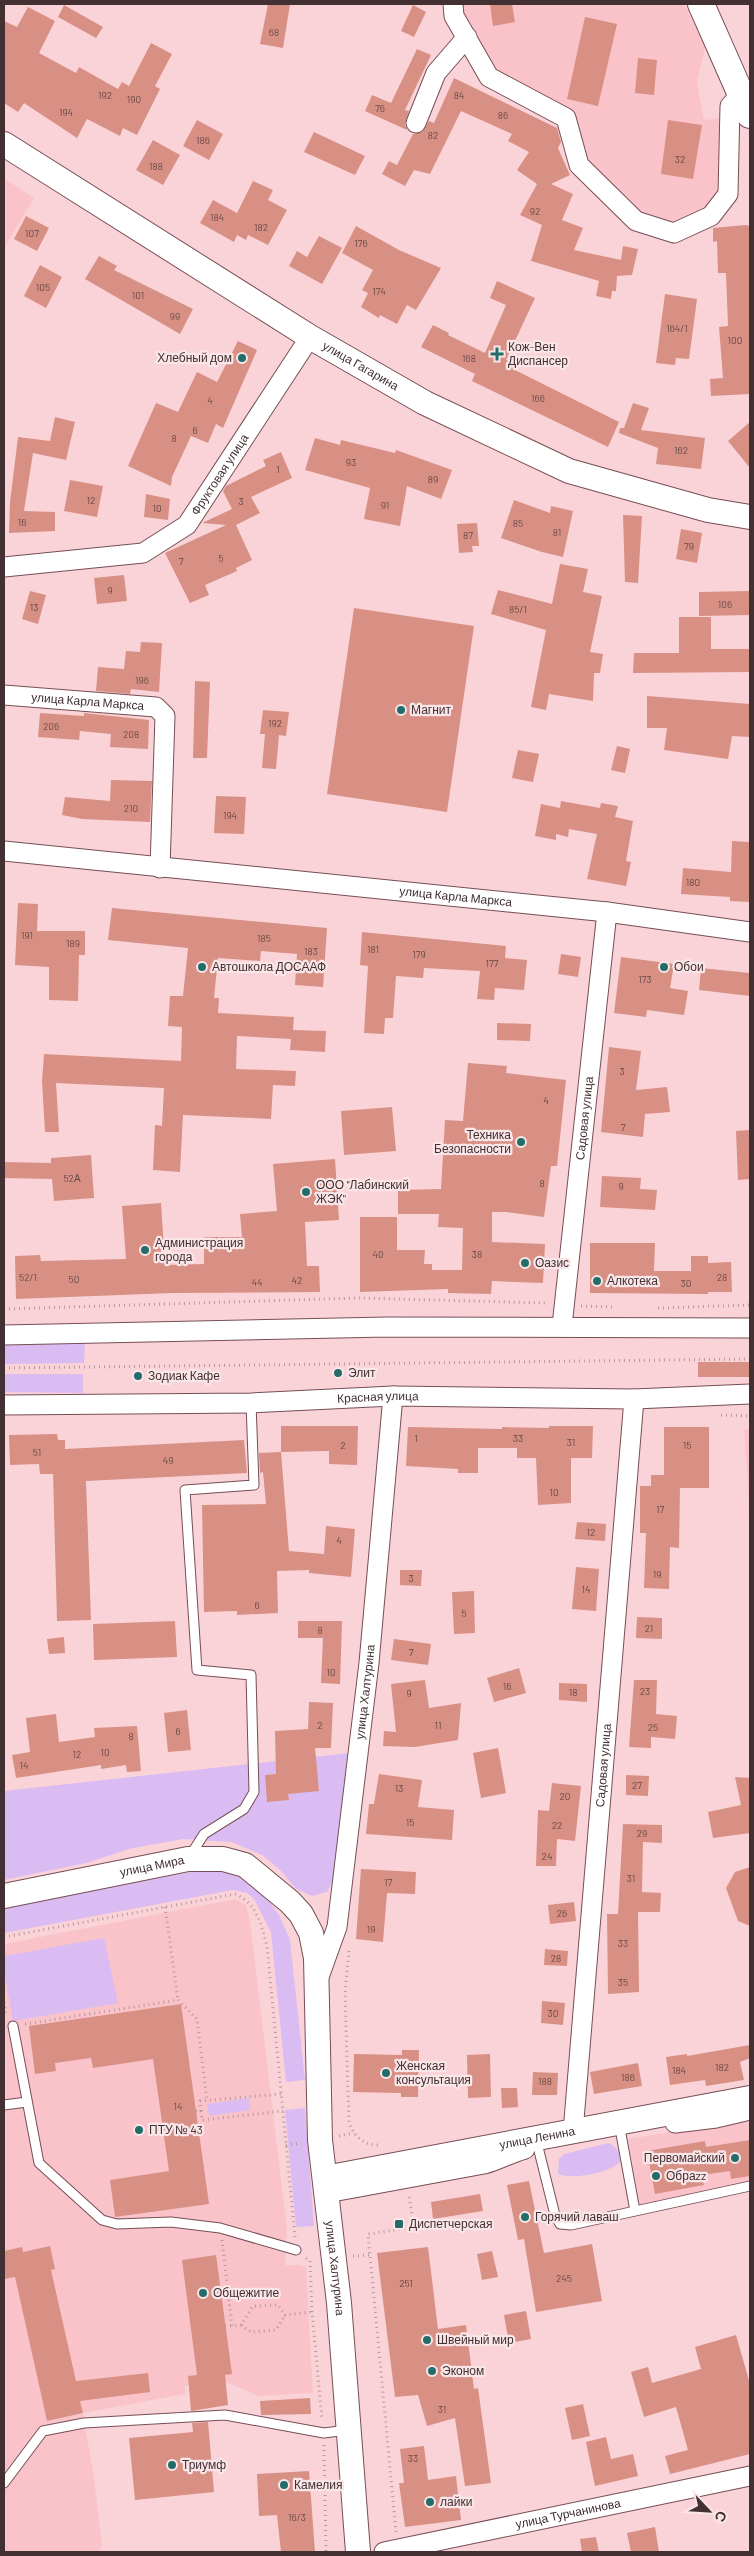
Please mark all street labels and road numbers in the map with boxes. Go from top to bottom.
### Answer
street label: улица Гагарина [320,338,402,393]
street label: Фруктовая улица [188,431,251,517]
street label: улица Карла Маркса [31,689,145,712]
street label: улица Карла Маркса [399,883,513,908]
street label: Садовая улица [572,1075,595,1161]
street label: Красная улица [337,1388,419,1405]
street label: улица Халтурина [352,1643,377,1740]
street label: Садовая улица [592,1722,613,1808]
street label: улица Мира [118,1852,186,1880]
street label: улица Ленина [498,2123,576,2152]
street label: улица Халтурина [322,2220,348,2316]
street label: улица Турчанинова [514,2495,622,2532]

